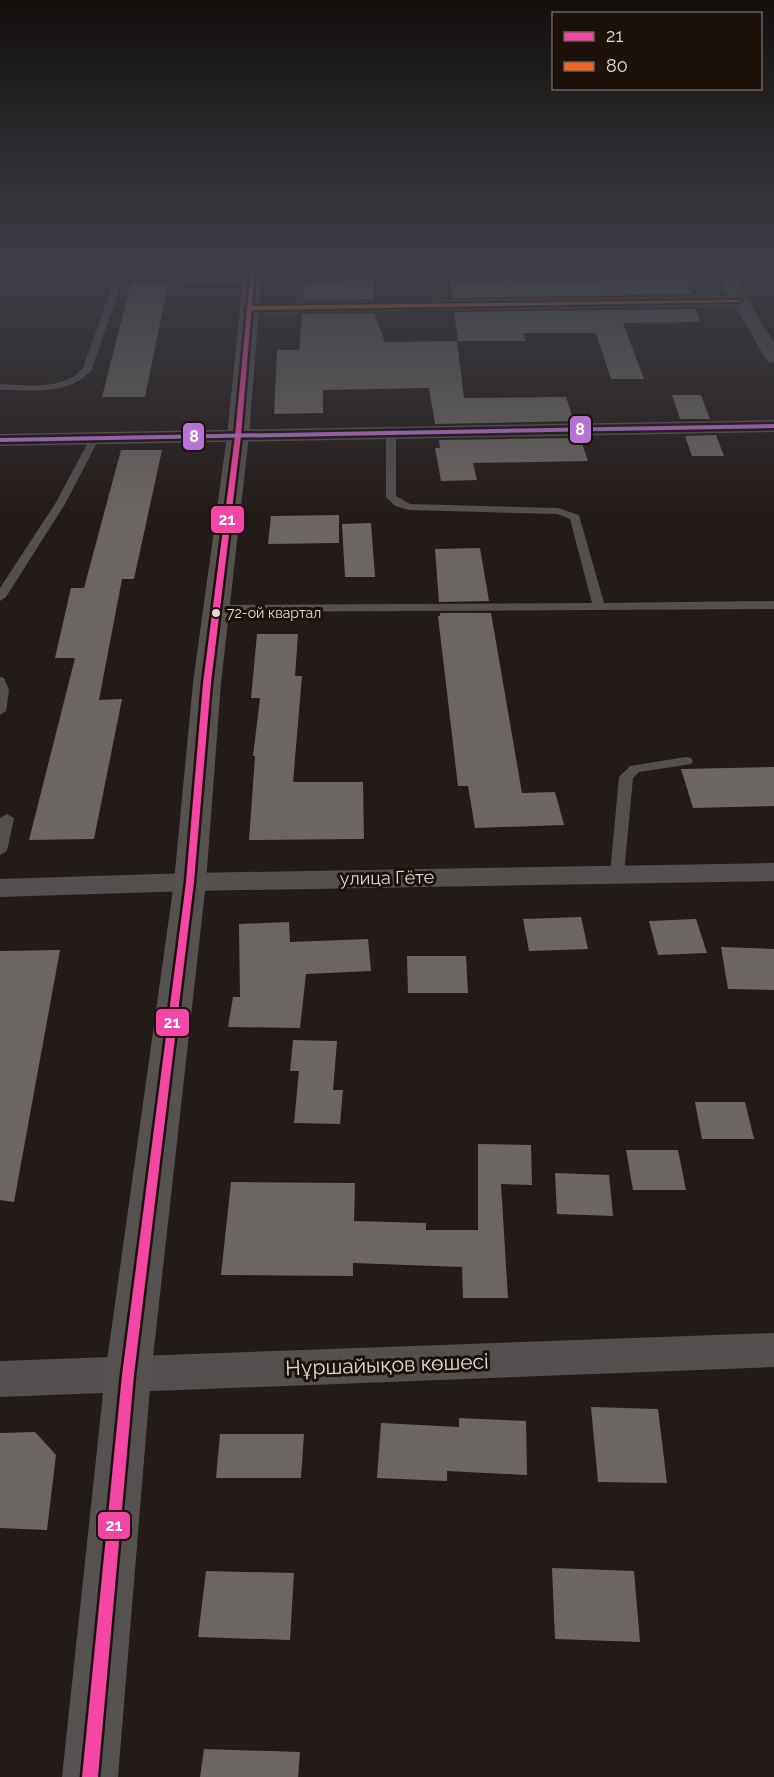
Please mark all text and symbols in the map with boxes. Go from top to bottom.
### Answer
legend [552,12,762,90]
text: 21 [606,25,623,46]
text: 80 [606,55,628,76]
line badge: 8 [569,415,592,444]
text: 8 [575,420,585,439]
line badge: 8 [182,422,205,451]
text: 8 [189,427,199,446]
line badge: 21 [210,505,245,534]
text: 21 [219,510,236,529]
place label: 72-ой квартал [227,605,321,621]
marker: 72-ой квартал [210,607,222,619]
street label: улица Гёте [340,866,435,889]
line badge: 21 [155,1008,190,1037]
text: 21 [164,1013,181,1032]
street label: Нұршайықов көшесі [285,1348,489,1381]
line badge: 21 [97,1511,131,1540]
text: 21 [106,1516,123,1535]

